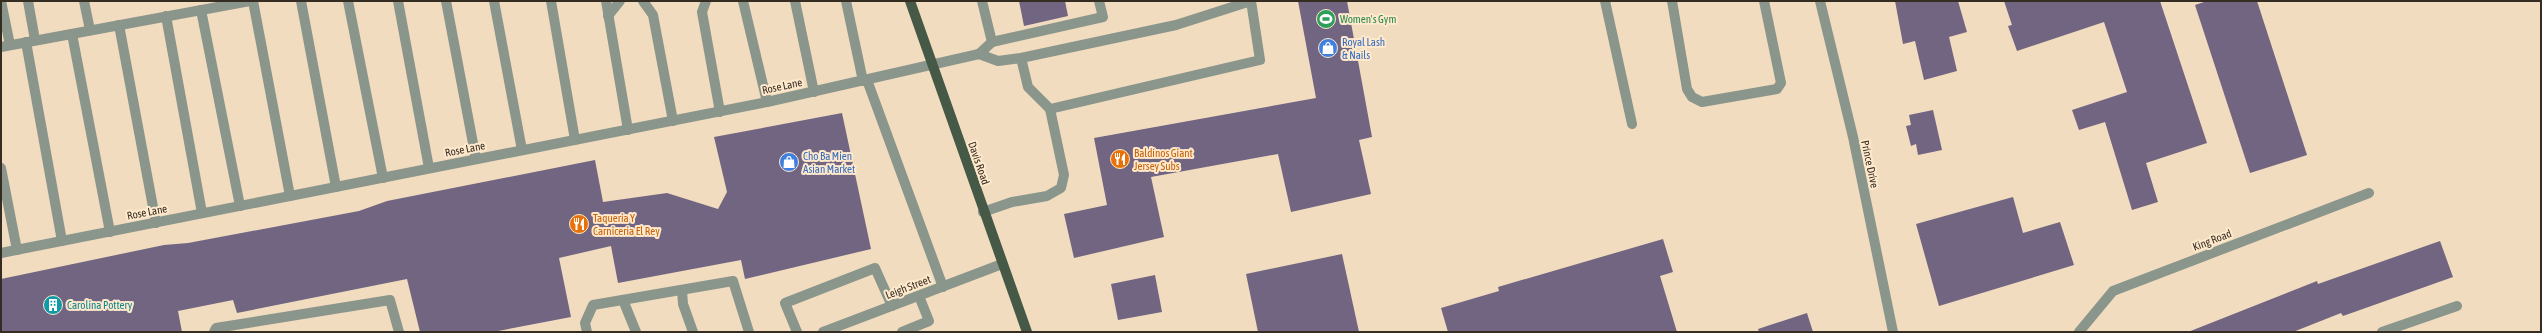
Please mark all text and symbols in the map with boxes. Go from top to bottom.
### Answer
sports icon: Women's Gym [1315,8,1337,30]
place label: Women's Gym [1340,13,1396,25]
place label: Royal Lash & Nails [1342,36,1385,61]
shop icon: Royal Lash & Nails [1317,37,1339,59]
street label: Rose Lane [761,76,803,96]
street label: Rose Lane [444,139,486,159]
street label: Prince Drive [1859,139,1881,189]
street label: Davis Road [966,140,992,186]
place label: Baldinos Giant Jersey Subs [1134,147,1193,172]
restaurant icon: Baldinos Giant Jersey Subs [1109,148,1131,170]
place label: Cho Ba Mien Asian Market [803,150,855,175]
shop icon: Cho Ba Mien Asian Market [778,151,800,173]
street label: Rose Lane [126,202,168,222]
place label: Taqueria Y Carniceria El Rey [593,212,660,237]
restaurant icon: Taqueria Y Carniceria El Rey [568,213,590,235]
street label: King Road [2191,227,2233,253]
street label: Leigh Street [884,273,932,301]
building icon: Carolina Pottery [42,294,64,316]
place label: Carolina Pottery [67,299,133,311]

